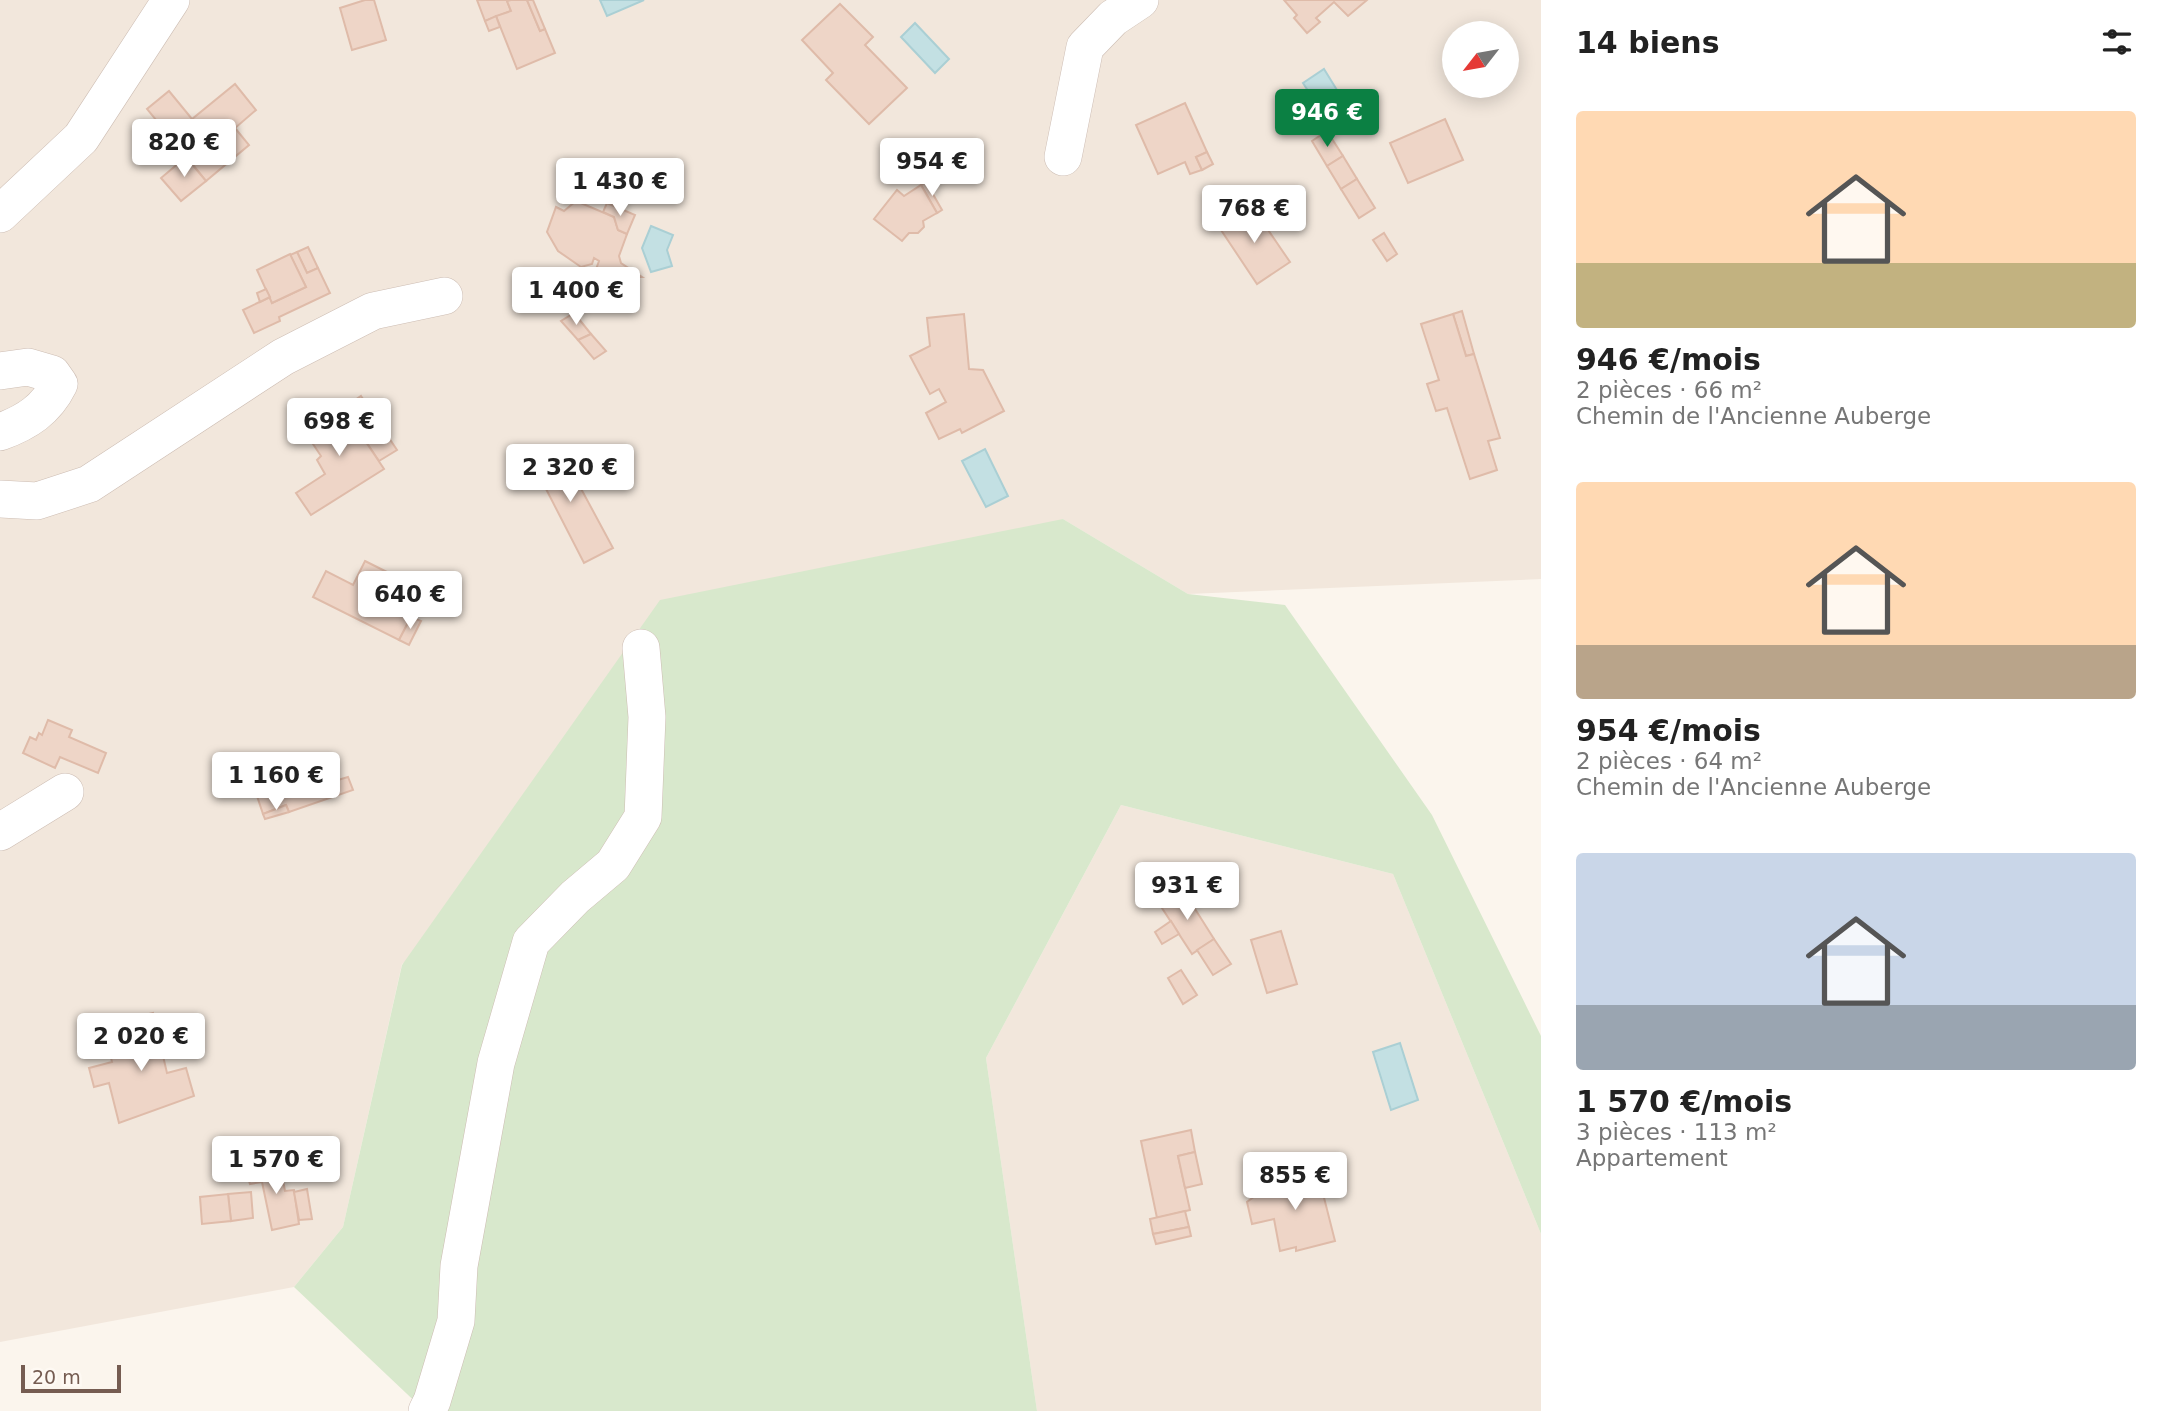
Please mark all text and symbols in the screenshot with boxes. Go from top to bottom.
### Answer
north arrow [1442,21,1519,98]
map controls [1442,21,1519,98]
icon: filters [2098,23,2136,61]
text: 14 biens [1576,25,1720,60]
pin: 946 € [1278,90,1376,149]
text: 946 € [1291,99,1363,125]
pin: 820 € [135,120,233,179]
text: 820 € [148,129,220,155]
pin: 954 € [883,138,981,198]
text: 954 € [896,148,968,174]
icon: home [1793,156,1919,282]
pin: 1 430 € [555,158,685,218]
text: 1 430 € [572,168,668,194]
pin: 768 € [1205,186,1303,245]
text: 768 € [1218,195,1290,221]
pin: 1 400 € [511,268,641,327]
text: 1 400 € [528,277,624,303]
text: 946 €/mois [1576,342,1761,377]
text: 2 pièces · 66 m² [1576,377,1762,403]
pin: 698 € [290,398,388,458]
text: Chemin de l'Ancienne Auberge [1576,403,1931,429]
text: 698 € [303,408,375,434]
pin: 2 320 € [505,444,635,504]
text: 2 320 € [522,454,618,480]
icon: home [1793,527,1919,653]
pin: 640 € [361,572,459,631]
text: 640 € [374,581,446,607]
text: 954 €/mois [1576,713,1761,748]
text: 2 pièces · 64 m² [1576,748,1762,774]
pin: 1 160 € [211,752,341,812]
text: 1 160 € [228,762,324,788]
text: Chemin de l'Ancienne Auberge [1576,774,1931,800]
pin: 931 € [1138,862,1236,922]
text: 931 € [1151,872,1223,898]
icon: home [1793,898,1919,1024]
pin: 2 020 € [76,1014,206,1073]
text: 2 020 € [93,1023,189,1049]
text: 1 570 €/mois [1576,1084,1792,1119]
text: 3 pièces · 113 m² [1576,1119,1777,1145]
pin: 1 570 € [211,1136,341,1196]
text: Appartement [1576,1145,1728,1171]
text: 1 570 € [228,1146,324,1172]
pin: 855 € [1246,1152,1344,1212]
text: 855 € [1259,1162,1331,1188]
scale bar [21,1362,121,1394]
text: 20 m [32,1366,81,1388]

